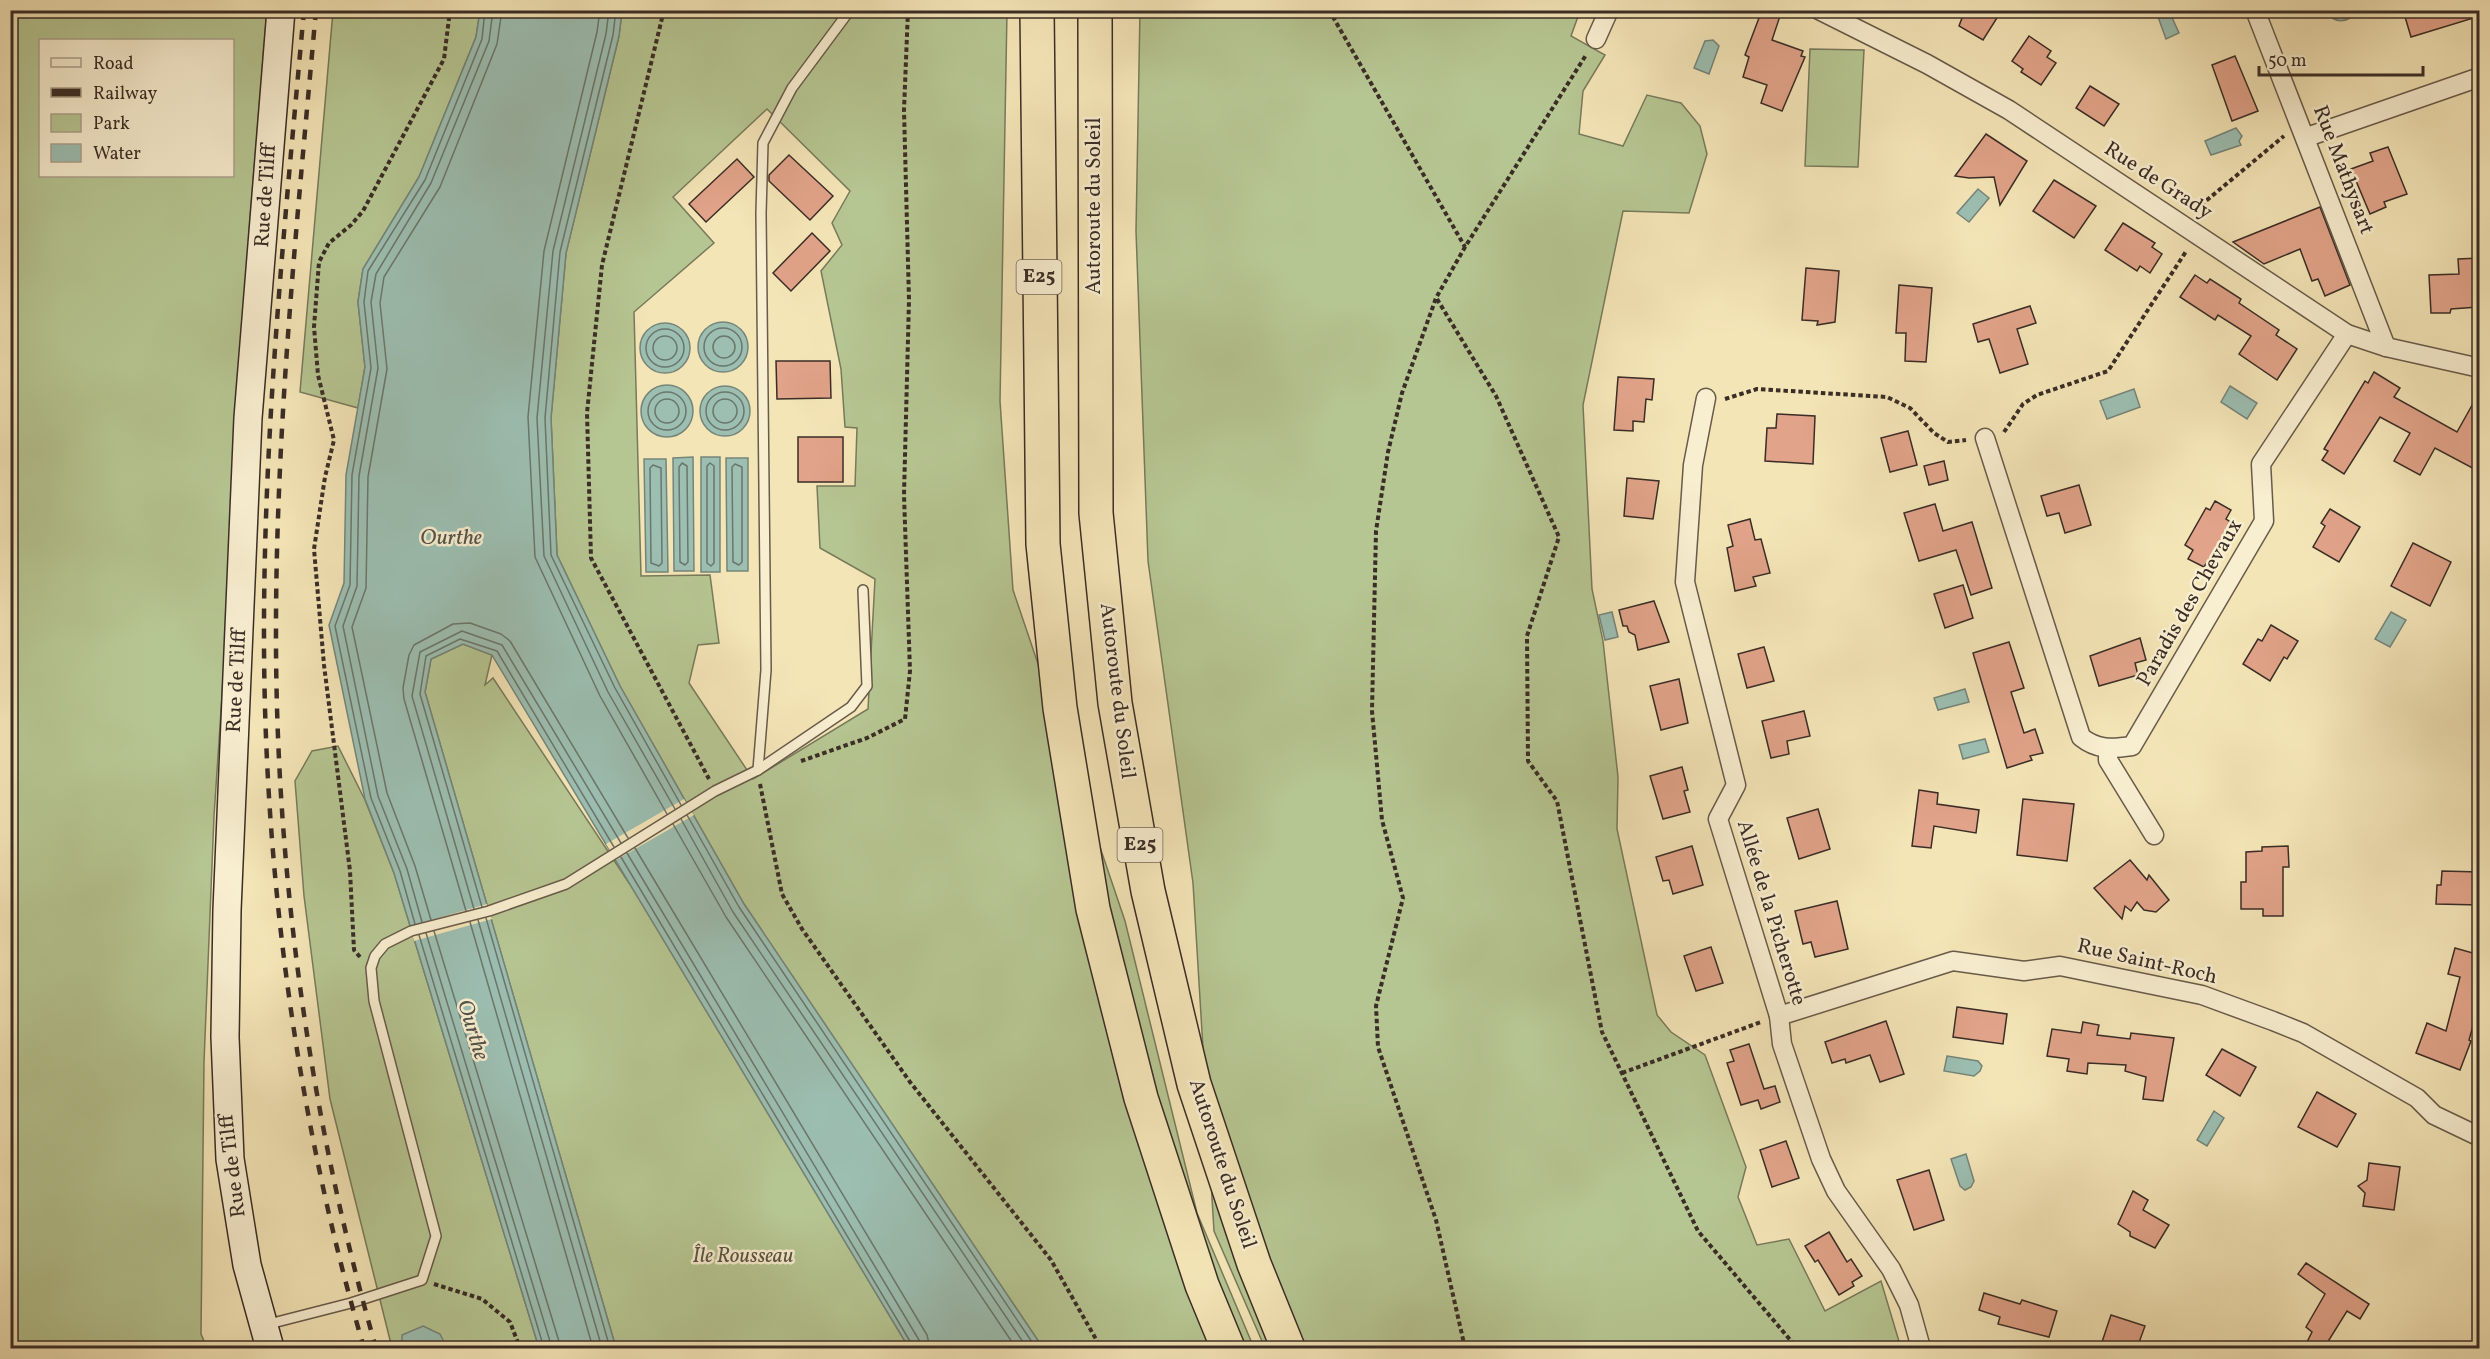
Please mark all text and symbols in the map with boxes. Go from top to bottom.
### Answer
legend [39,39,234,177]
scale bar [2259,39,2422,77]
text: 50 m [2268,49,2307,74]
text: Road [93,52,134,77]
text: Railway [93,82,157,107]
street label: Rue Mathysart [2305,101,2381,239]
text: Park [93,112,130,137]
street label: Autoroute du Soleil [1080,118,1109,294]
street label: Rue de Grady [2098,135,2218,227]
street label: Rue de Tilff [248,141,284,249]
text: Water [93,142,141,167]
road number: E25 [1016,260,1062,294]
street label: Paradis des Chevaux [2130,514,2250,692]
water label: Ourthe [420,523,482,554]
street label: Autoroute du Soleil [1092,601,1142,781]
street label: Rue de Tilff [220,627,254,733]
street label: Allée de la Picherotte [1729,817,1813,1009]
road number: E25 [1118,828,1162,862]
street label: Rue Saint-Roch [2074,932,2220,992]
water label: Ourthe [448,996,496,1064]
street label: Autoroute du Soleil [1181,1075,1263,1253]
street label: Rue de Tilff [212,1111,254,1219]
park label: Île Rousseau [693,1242,793,1271]

